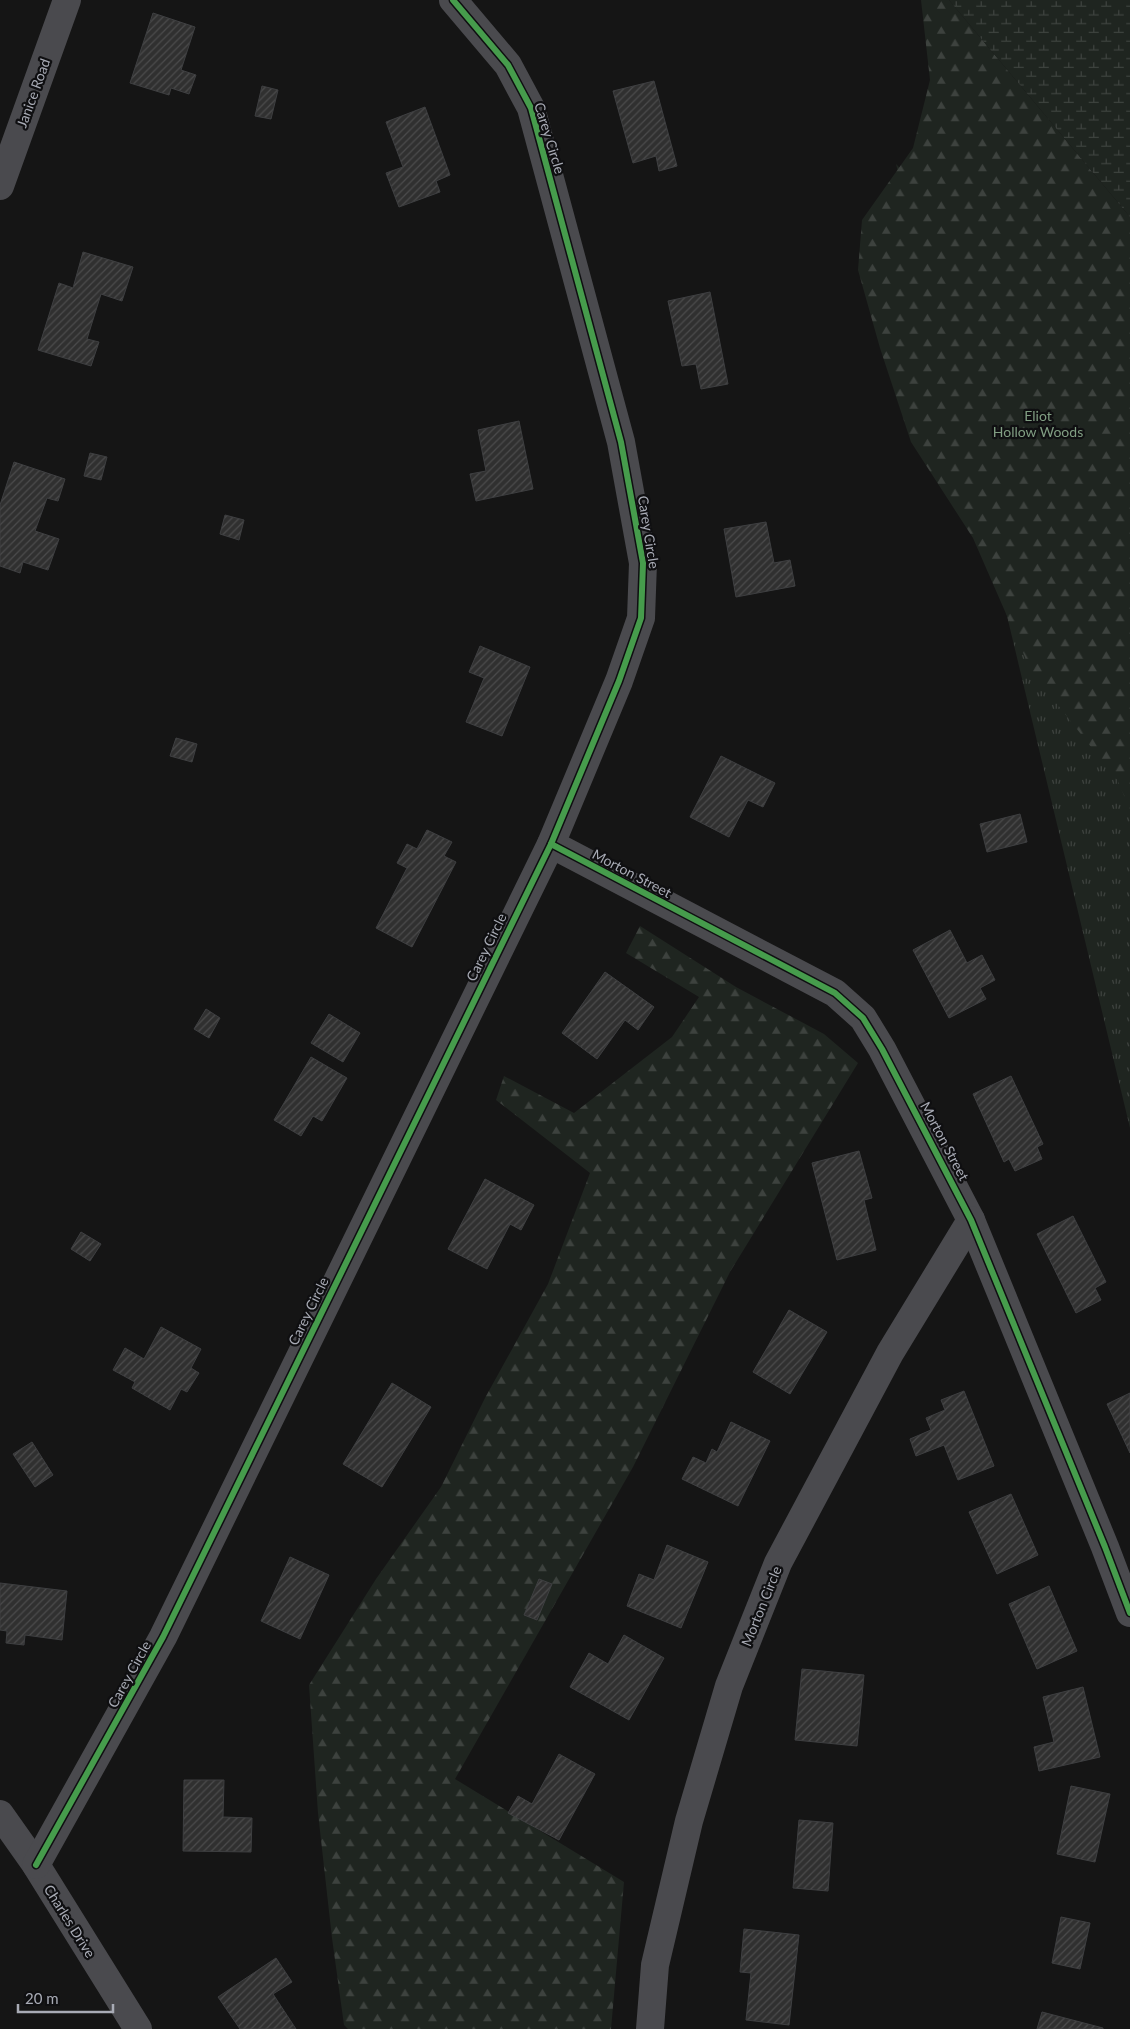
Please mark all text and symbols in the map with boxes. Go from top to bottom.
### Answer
street label: Janice Road [13,56,53,130]
street label: Carey Circle [531,100,569,176]
park label: Eliot Hollow Woods [993,407,1083,440]
street label: Carey Circle [635,494,663,570]
street label: Morton Street [590,845,674,901]
street label: Carey Circle [462,910,510,984]
street label: Morton Street [917,1099,973,1183]
street label: Carey Circle [284,1274,332,1348]
street label: Morton Circle [737,1563,785,1649]
street label: Carey Circle [104,1638,154,1710]
street label: Charles Drive [41,1881,99,1961]
scale bar [18,1982,112,2014]
text: 20 m [25,1989,59,2007]

